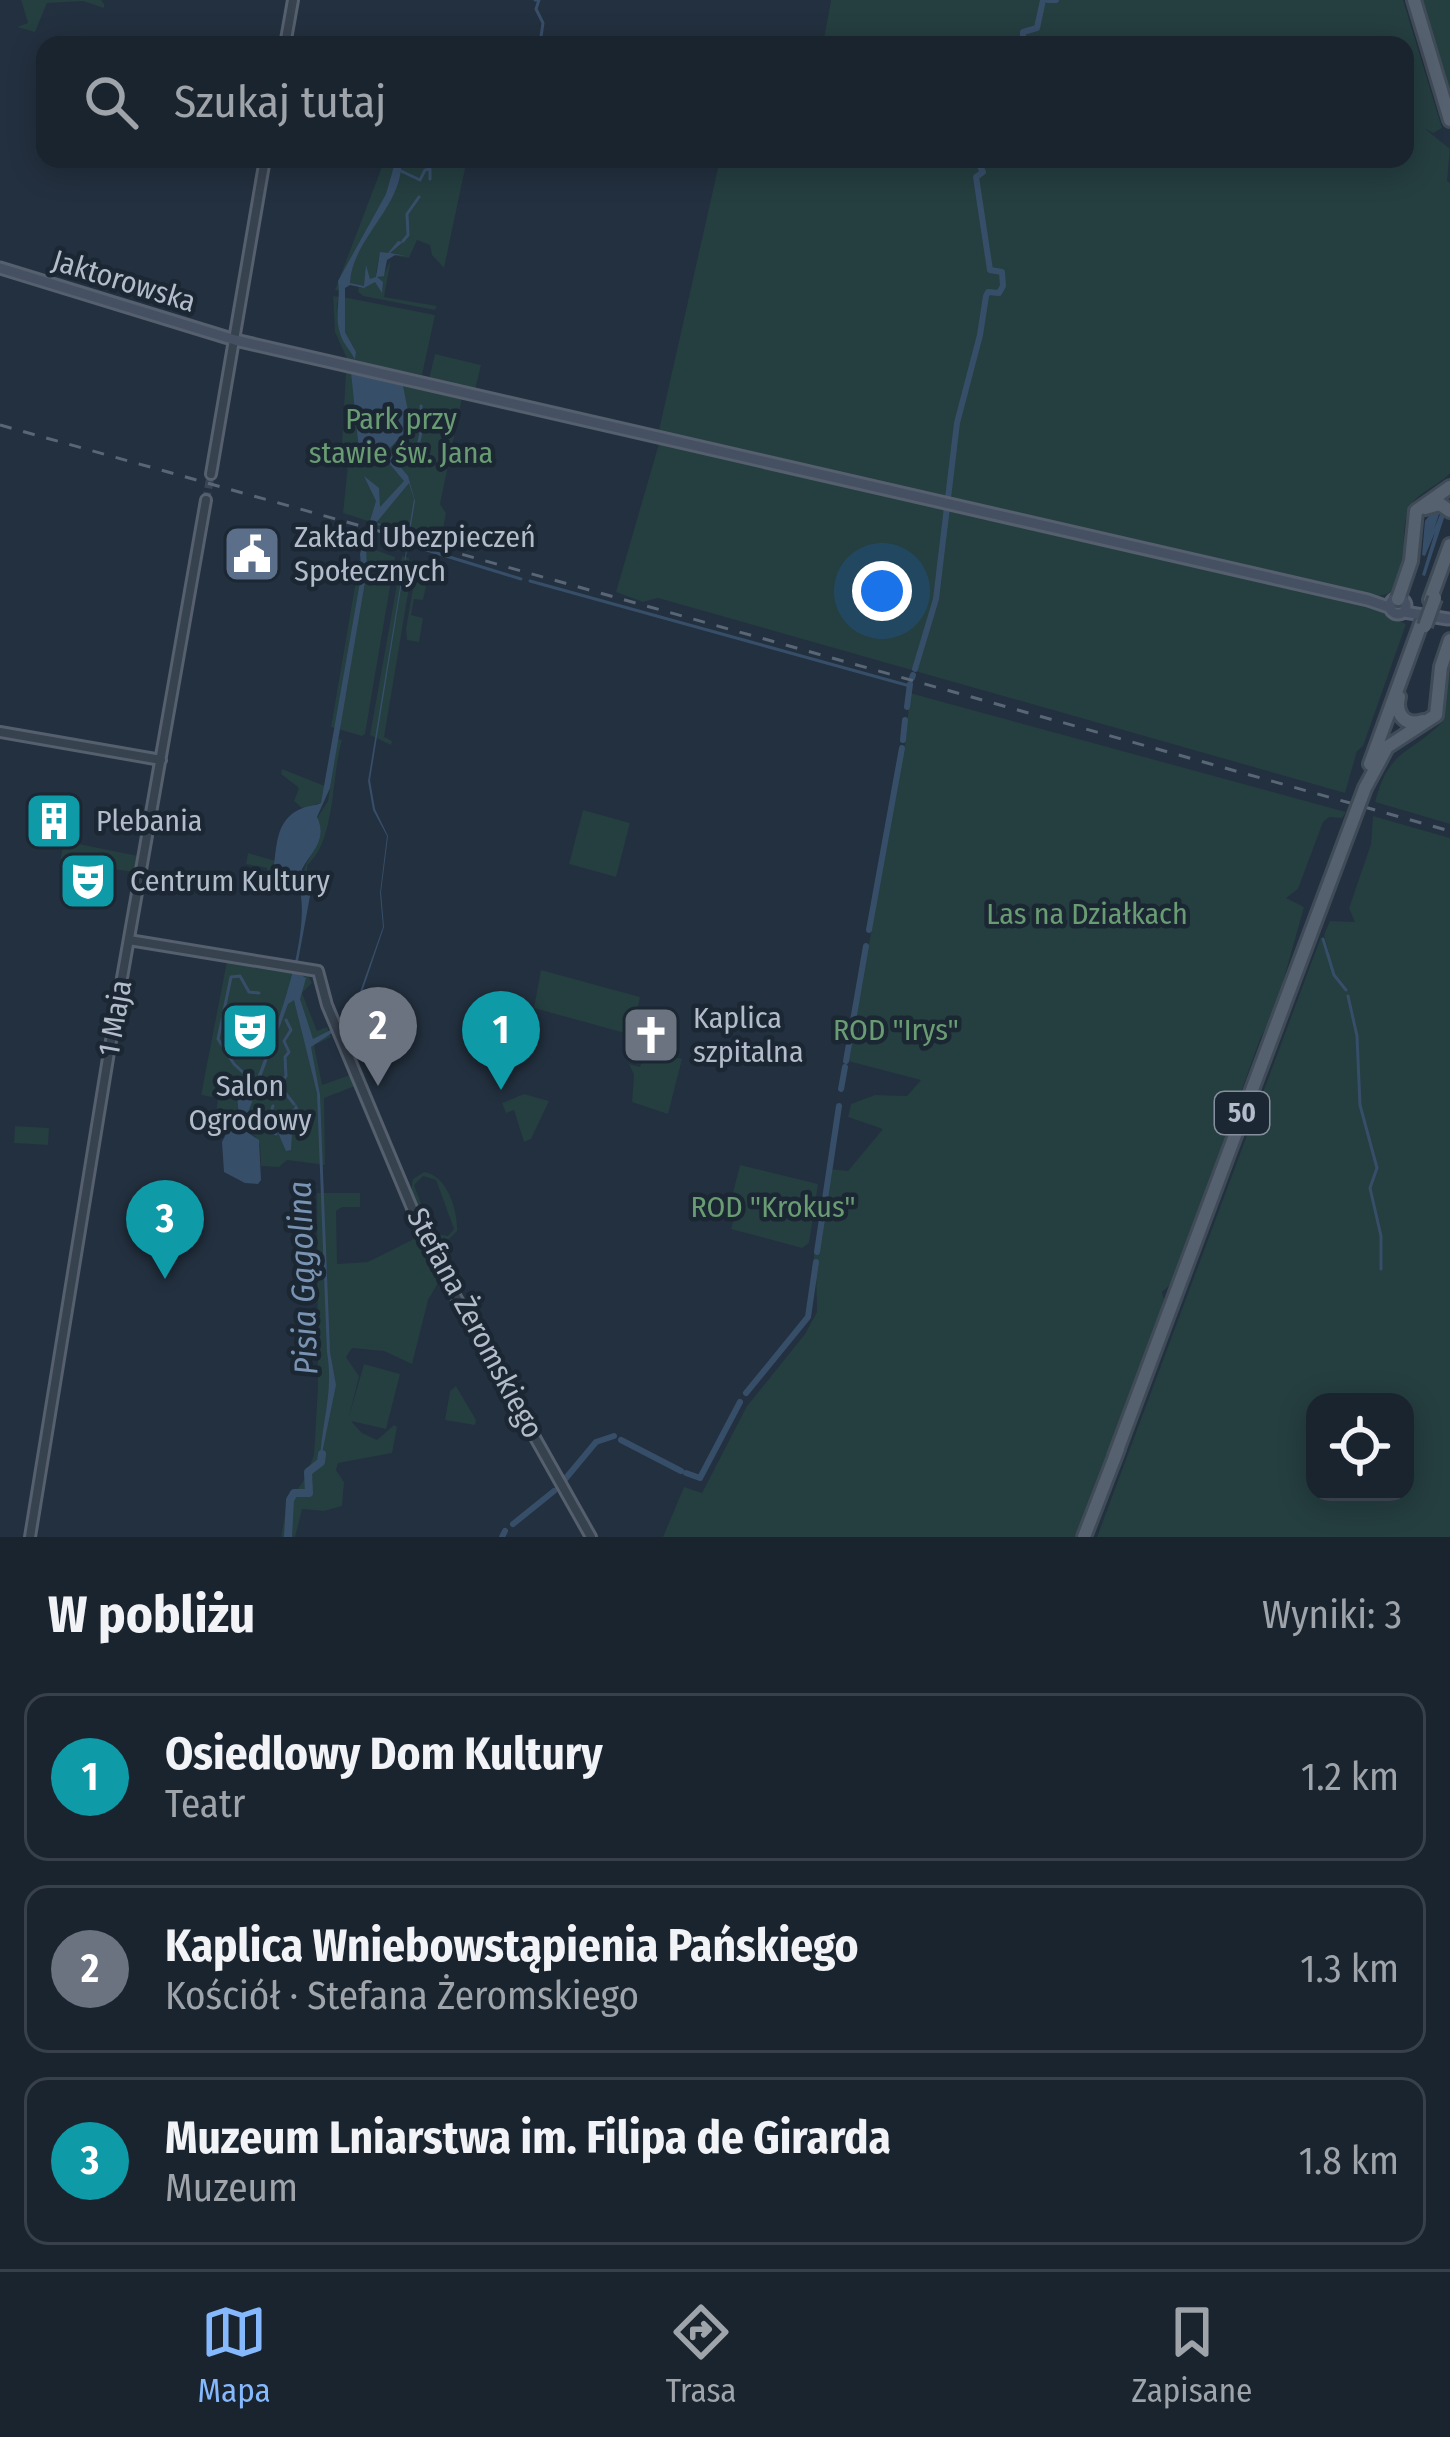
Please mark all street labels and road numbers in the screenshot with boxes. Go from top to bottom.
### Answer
street label: Jaktorowska [48,242,200,320]
street label: 1 Maja [91,977,139,1059]
road number: 50 [1215,1092,1269,1134]
street label: Stefana Żeromskiego [399,1202,551,1444]

